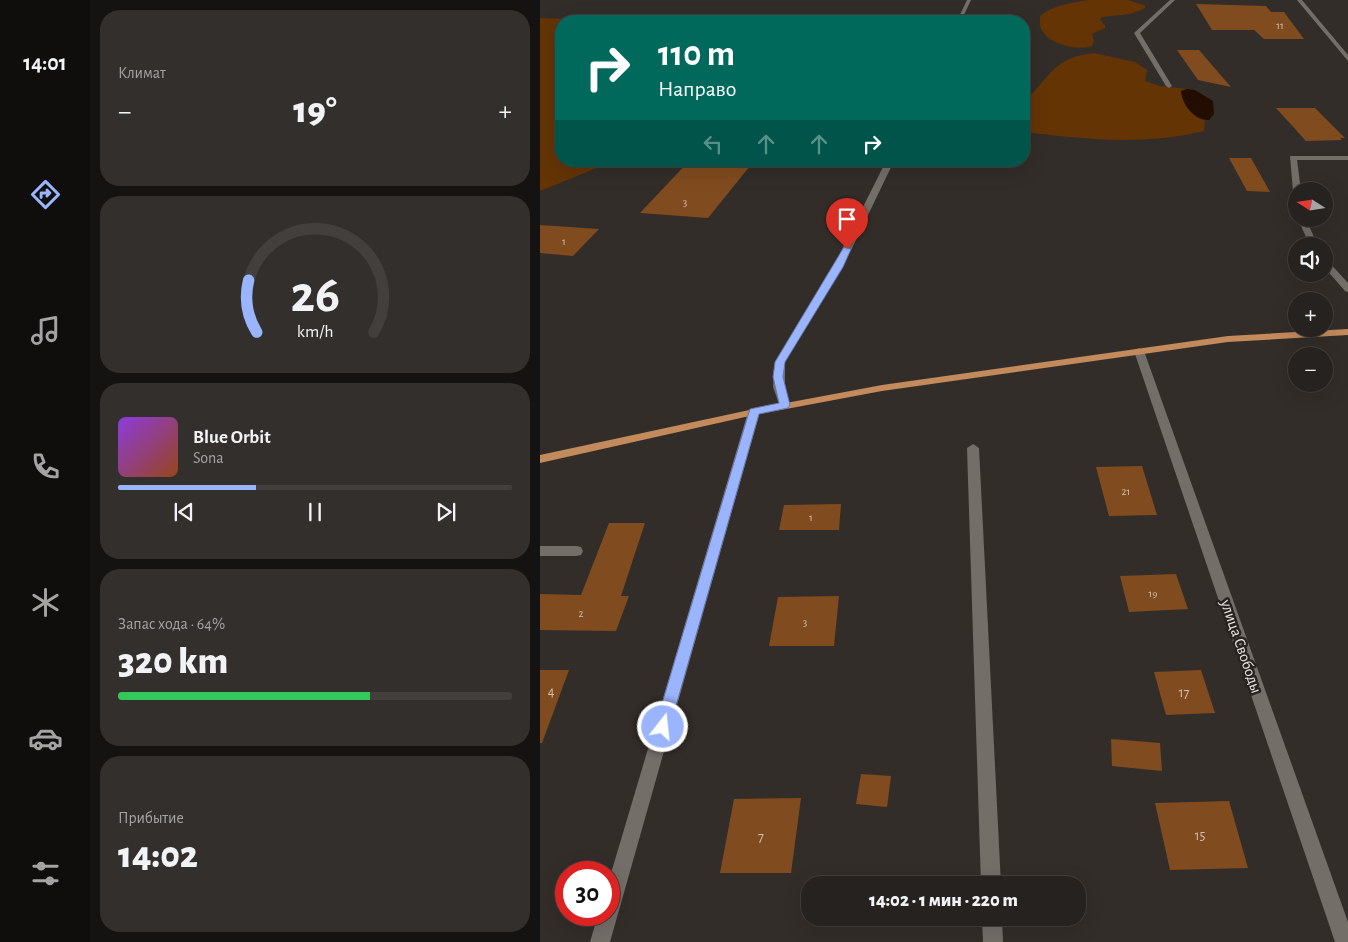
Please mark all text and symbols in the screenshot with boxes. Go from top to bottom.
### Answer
house number: 11 [1276,20,1284,31]
icon: right [575,35,640,100]
text: 110 m [658,37,735,72]
text: 14:01 [23,52,67,74]
text: Климат [118,65,166,81]
text: Направо [658,78,736,100]
text: 19° [293,92,337,130]
text: − [118,98,131,126]
text: + [499,98,512,126]
icon: left [699,130,727,158]
icon: ahead [752,130,780,158]
icon: ahead [805,130,833,158]
icon: right [858,130,886,158]
icon: directions [28,177,63,212]
north arrow [1288,182,1332,228]
map controls [1288,182,1333,392]
house number: 3 [683,197,688,208]
pin [826,198,868,249]
icon: arrive [833,205,861,233]
house number: 1 [562,236,566,247]
button: sound [1288,237,1333,282]
text: 26 [290,269,340,321]
button: + [1288,292,1333,337]
icon: music [28,313,63,348]
text: km/h [297,323,333,341]
button: − [1288,347,1333,392]
text: Blue Orbit [193,428,271,447]
icon: phone [28,449,63,484]
text: Sona [193,450,224,466]
house number: 21 [1122,486,1130,497]
icon: previous [170,498,198,526]
icon: pause [301,498,329,526]
icon: next [432,498,460,526]
house number: 1 [809,512,813,523]
icon: climate [28,585,63,620]
house number: 19 [1149,588,1157,599]
street label: улица Свободы [1216,596,1265,696]
house number: 2 [578,608,584,619]
text: Запас хода · 64% [118,616,225,632]
house number: 3 [803,617,808,628]
text: 320 km [118,643,228,681]
house number: 4 [548,685,555,699]
house number: 17 [1179,686,1189,700]
position arrow [636,700,688,752]
icon: car [28,721,63,756]
text: Прибытие [118,810,184,826]
house number: 15 [1195,829,1205,843]
house number: 7 [758,830,764,844]
text: 14:02 [118,837,198,875]
icon: filters [28,856,63,891]
speed limit sign: 30 [555,861,620,926]
text: 14:02 · 1 мин · 220 m [869,891,1018,910]

